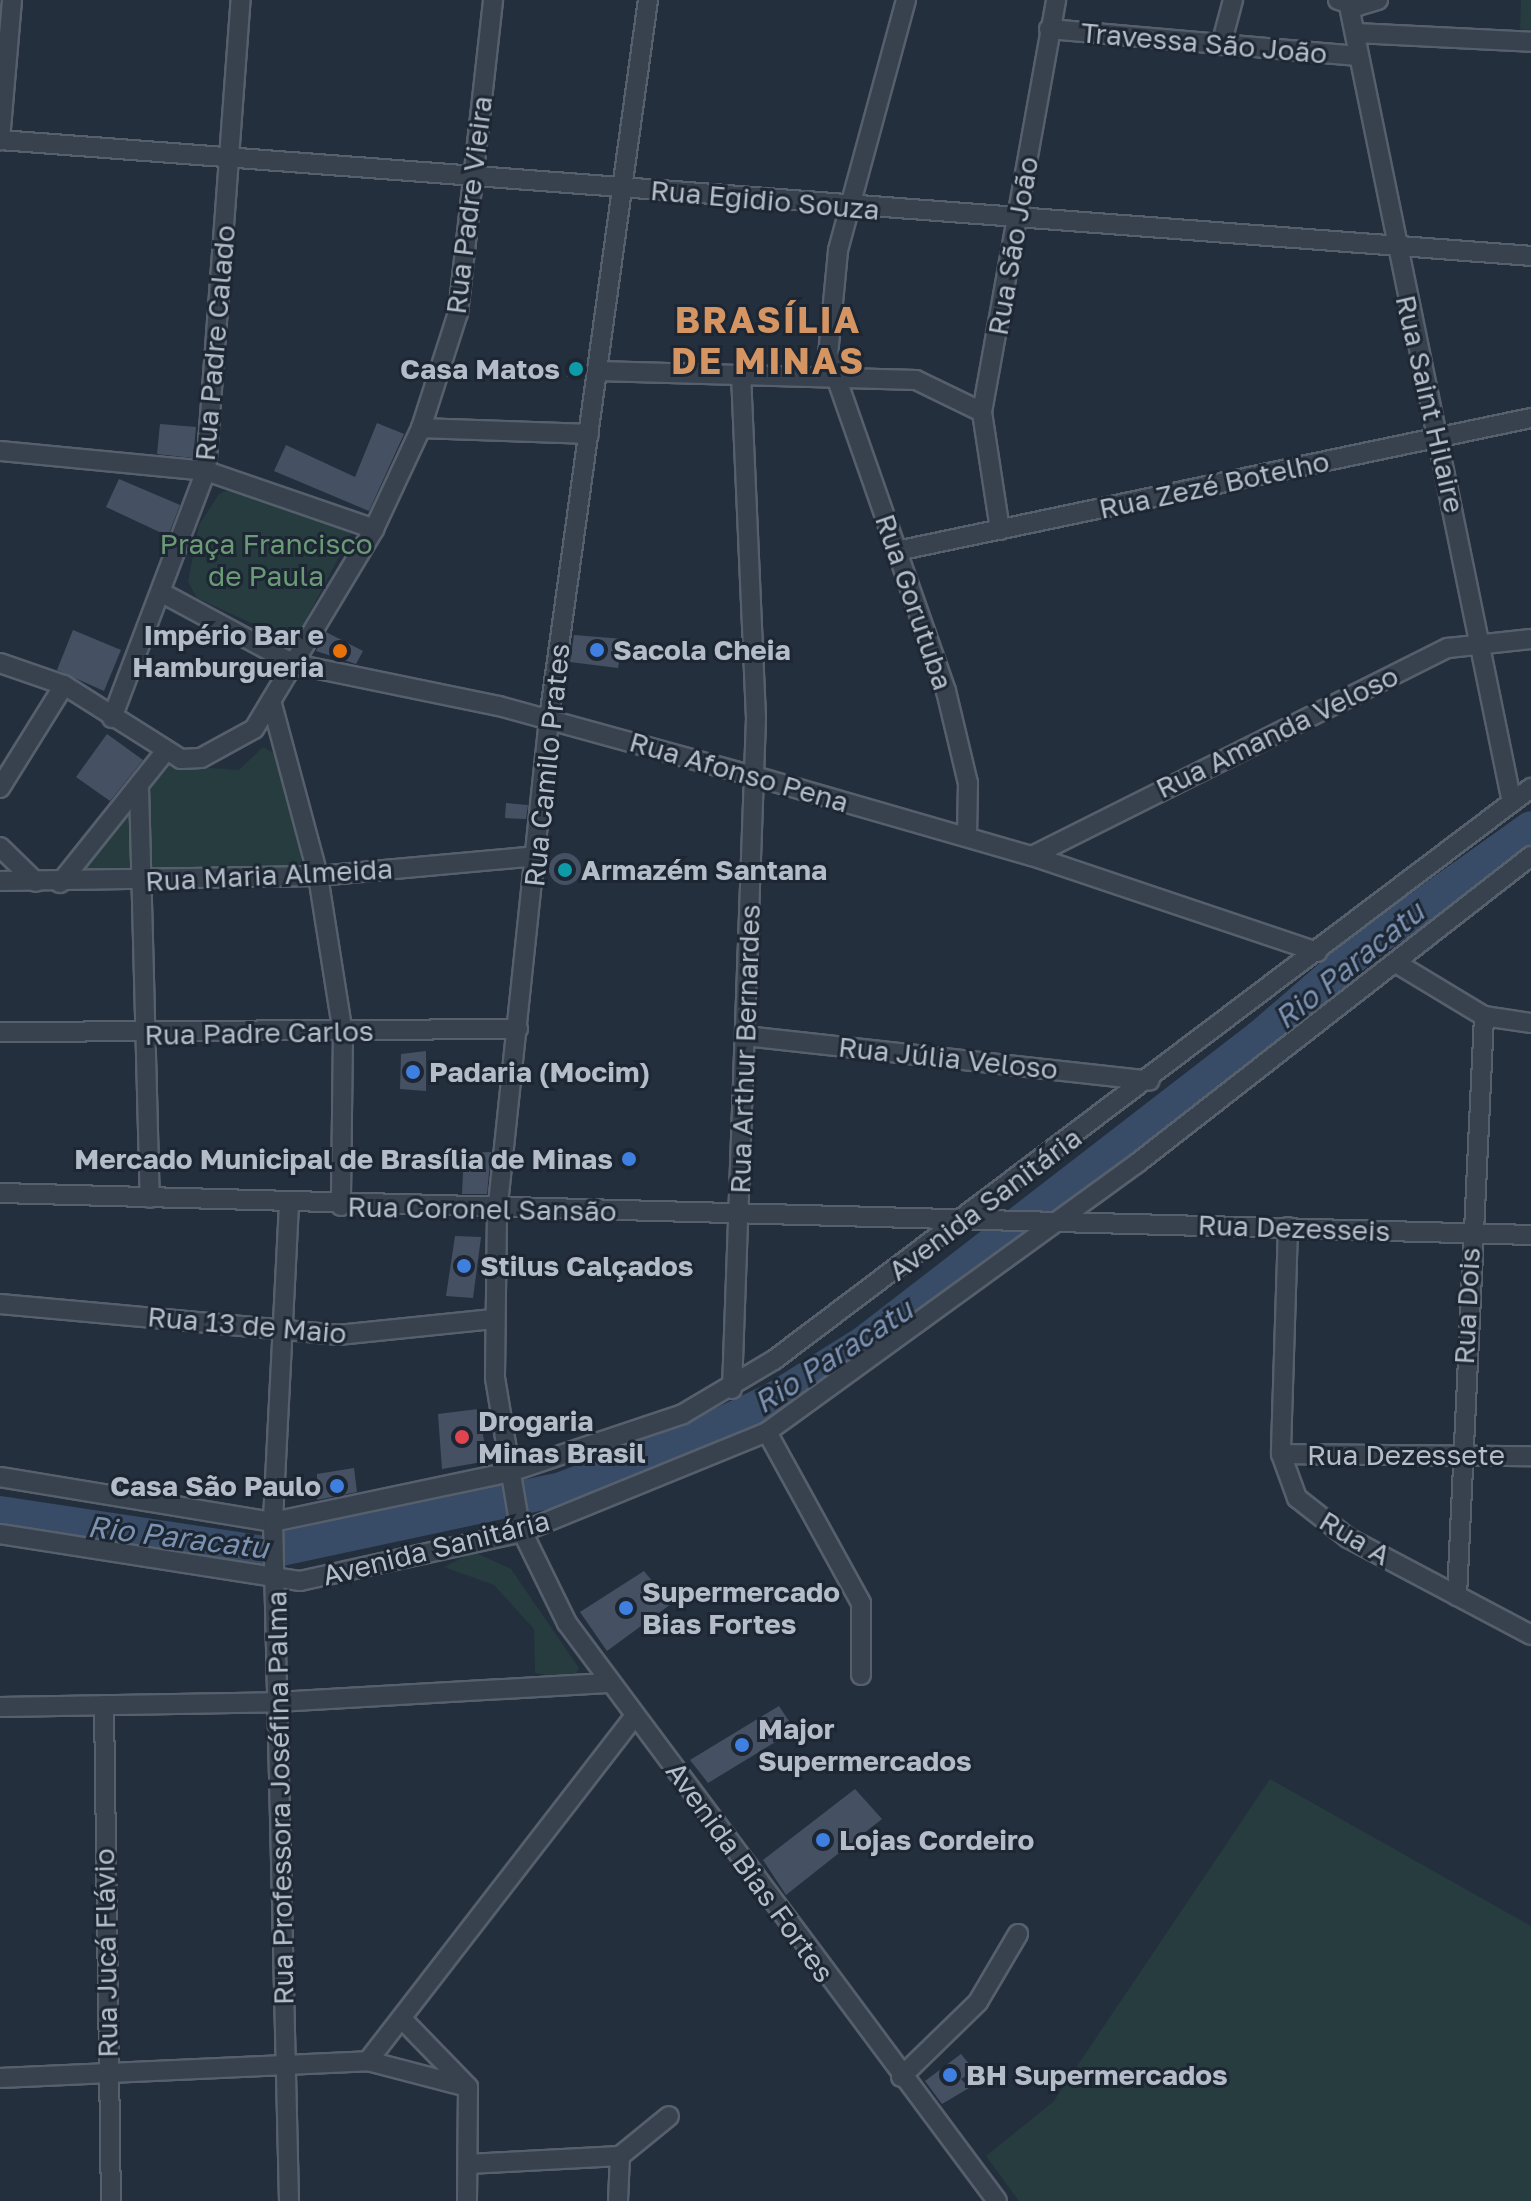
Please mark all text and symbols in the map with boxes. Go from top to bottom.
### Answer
street label: Travessa São João [1079,15,1329,71]
street label: Rua Padre Vieira [439,94,499,316]
street label: Rua São João [981,154,1045,338]
street label: Rua Egidio Souza [649,173,881,227]
street label: Rua Padre Calado [188,224,242,462]
street label: Rua Saint Hilaire [1389,292,1471,516]
district label: BRASÍLIA DE MINAS [671,297,865,382]
place label: Casa Matos [400,352,560,386]
marker: Casa Matos [567,360,585,378]
street label: Rua Zezé Botelho [1096,444,1332,526]
street label: Rua Gorutuba [868,510,960,694]
park label: Praça Francisco de Paula [160,527,372,593]
place label: Império Bar e Hamburgueria [132,618,324,684]
place label: Sacola Cheia [613,633,791,667]
marker: Sacola Cheia [588,641,606,659]
marker: Império Bar e Hamburgueria [331,642,349,660]
street label: Rua Camilo Prates [518,642,576,888]
street label: Rua Amanda Veloso [1150,659,1404,805]
street label: Rua Afonso Pena [626,725,852,819]
street label: Rua Maria Almeida [144,852,394,898]
place label: Armazém Santana [581,853,827,887]
marker: Armazém Santana [556,861,574,879]
water label: Rio Paracatu [1267,894,1431,1036]
street label: Rua Arthur Bernardes [723,904,767,1194]
street label: Rua Padre Carlos [144,1014,374,1052]
street label: Rua Júlia Veloso [837,1030,1059,1086]
place label: Padaria (Mocim) [429,1055,650,1089]
marker: Padaria (Mocim) [404,1063,422,1081]
street label: Avenida Sanitária [882,1120,1088,1288]
place label: Mercado Municipal de Brasília de Minas [74,1142,613,1176]
marker: Mercado Municipal de Brasília de Minas [620,1150,638,1168]
street label: Rua Coronel Sansão [347,1190,617,1228]
street label: Rua Dezesseis [1197,1208,1391,1248]
street label: Rua Dois [1447,1247,1487,1365]
place label: Stilus Calçados [480,1249,693,1283]
marker: Stilus Calçados [455,1257,473,1275]
water label: Rio Paracatu [747,1291,919,1421]
street label: Rua 13 de Maio [146,1300,348,1350]
place label: Drogaria Minas Brasil [478,1404,646,1470]
marker: Drogaria Minas Brasil [453,1428,471,1446]
street label: Rua Dezessete [1307,1438,1505,1472]
place label: Casa São Paulo [110,1469,321,1503]
marker: Casa São Paulo [328,1477,346,1495]
street label: Avenida Sanitária [319,1504,553,1592]
street label: Rua A [1313,1504,1397,1572]
water label: Rio Paracatu [86,1508,270,1566]
place label: Supermercado Bias Fortes [642,1575,840,1641]
street label: Rua Professora Joséfina Palma [260,1591,300,2005]
marker: Supermercado Bias Fortes [617,1599,635,1617]
place label: Major Supermercados [758,1712,972,1778]
marker: Major Supermercados [733,1736,751,1754]
street label: Avenida Bias Fortes [659,1755,841,1989]
place label: Lojas Cordeiro [839,1823,1034,1857]
marker: Lojas Cordeiro [814,1831,832,1849]
street label: Rua Jucá Flávio [87,1848,125,2058]
place label: BH Supermercados [966,2058,1228,2092]
marker: BH Supermercados [941,2066,959,2084]

